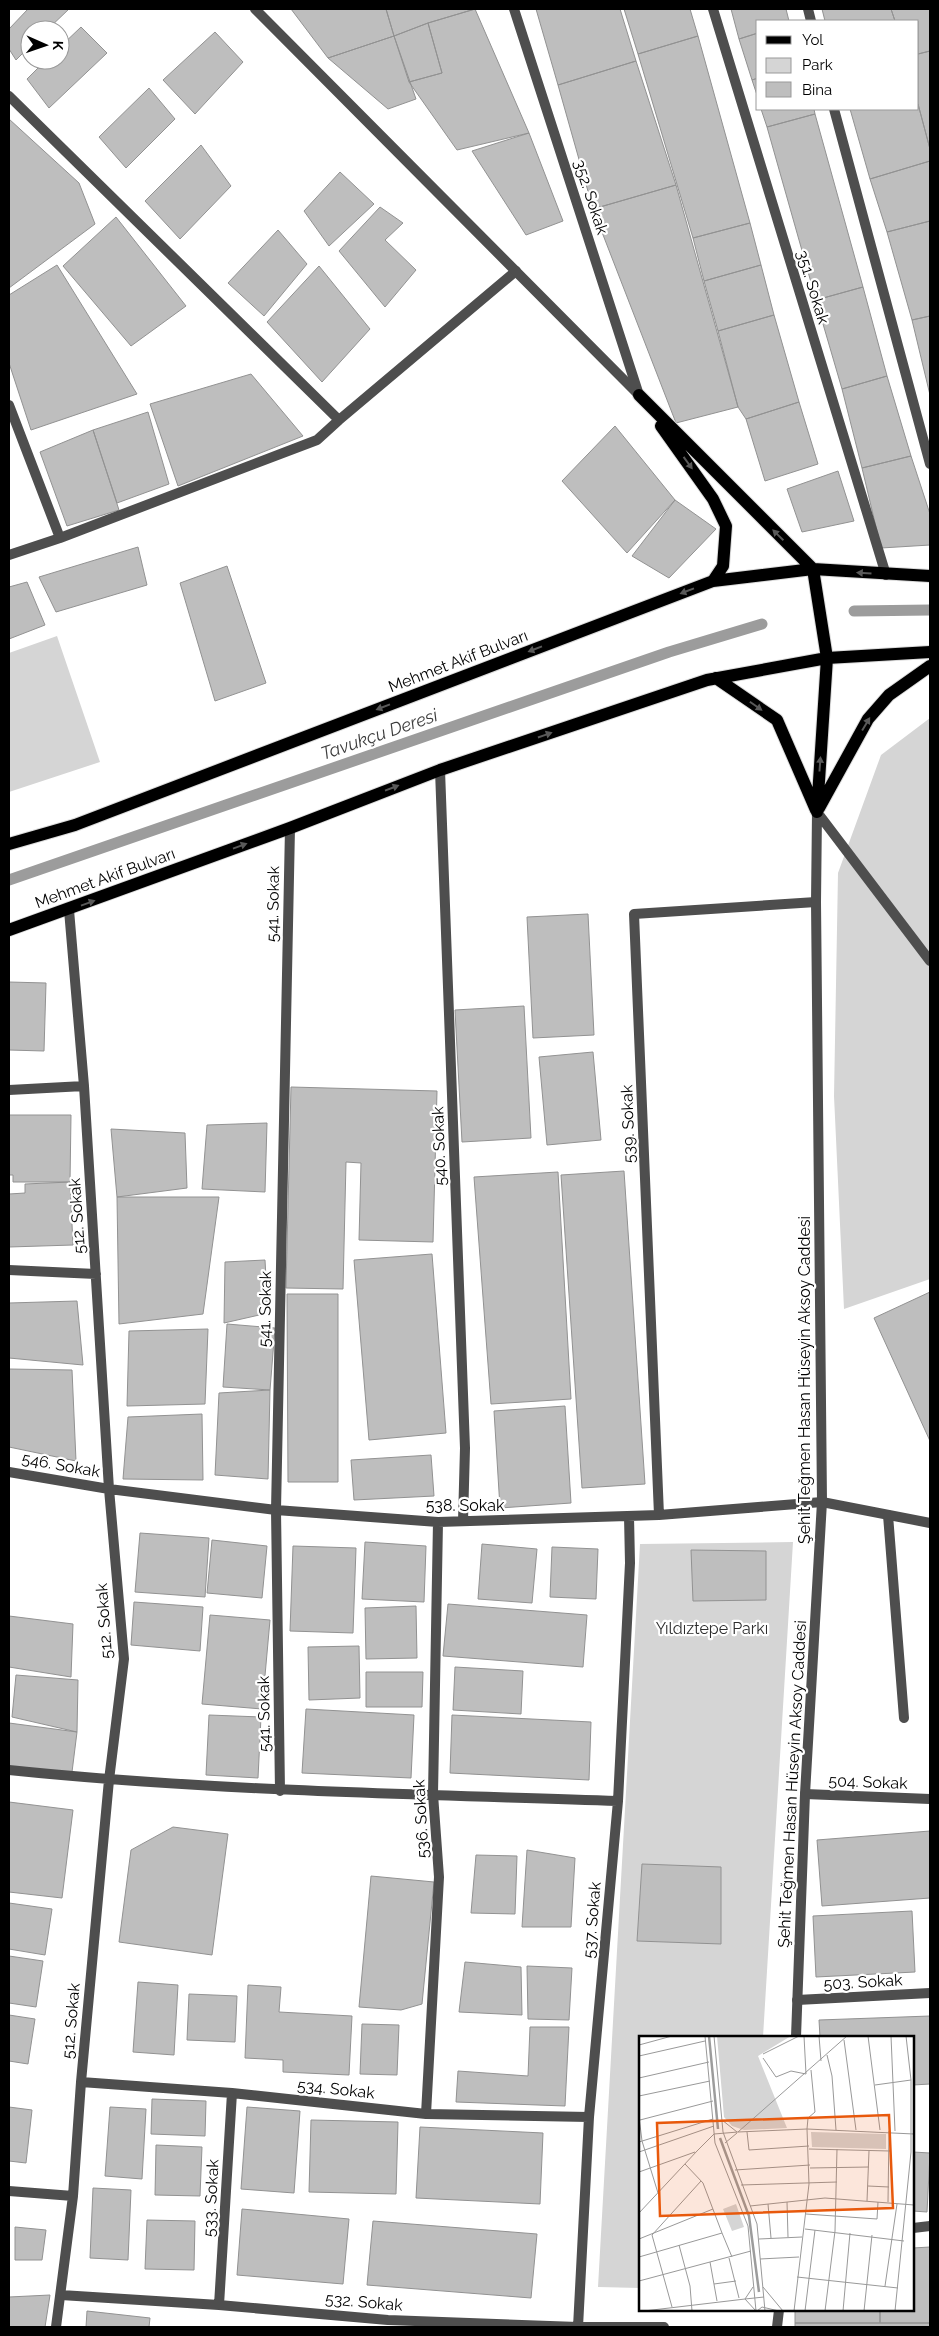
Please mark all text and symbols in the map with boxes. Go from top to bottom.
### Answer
north arrow [20,20,70,70]
legend [756,20,919,110]
text: Yol [802,31,824,49]
text: K [50,40,66,51]
text: Park [802,56,833,74]
text: Bina [802,81,832,99]
street label: 352. Sokak [570,157,612,237]
street label: 351. Sokak [793,248,833,327]
one-way arrow [683,456,693,470]
one-way arrow [772,529,784,541]
one-way arrow [856,569,872,577]
one-way arrow [680,587,694,595]
street label: Mehmet Akif Bulvarı [386,626,530,696]
one-way arrow [527,645,542,653]
one-way arrow [749,701,763,711]
one-way arrow [375,703,390,711]
water label: Tavukçu Deresi [318,704,441,764]
one-way arrow [861,717,870,730]
one-way arrow [538,730,553,738]
one-way arrow [817,755,825,771]
one-way arrow [385,784,399,792]
one-way arrow [233,842,248,850]
street label: Mehmet Akif Bulvarı [32,844,178,912]
street label: 541. Sokak [263,865,283,942]
one-way arrow [81,899,96,907]
street label: 539. Sokak [617,1084,639,1164]
street label: 540. Sokak [428,1106,450,1186]
street label: 512. Sokak [65,1177,89,1255]
street label: Şehit Teğmen Hasan Hüseyin Aksoy Caddesi [795,1216,814,1544]
street label: 541. Sokak [255,1270,275,1347]
street label: 546. Sokak [20,1449,102,1481]
street label: 538. Sokak [426,1496,505,1515]
street label: 512. Sokak [92,1582,116,1660]
park label: Yıldıztepe Parkı [656,1619,768,1638]
street label: Şehit Teğmen Hasan Hüseyin Aksoy Caddesi [774,1620,810,1948]
street label: 541. Sokak [254,1675,274,1752]
street label: 504. Sokak [828,1771,908,1793]
street label: 536. Sokak [409,1779,433,1859]
street label: 537. Sokak [579,1880,605,1959]
street label: 503. Sokak [823,1970,903,1994]
street label: 512. Sokak [58,1982,84,2060]
inset map [639,2036,914,2311]
street label: 534. Sokak [296,2075,376,2103]
street label: 533. Sokak [199,2158,223,2237]
street label: 532. Sokak [325,2289,404,2315]

